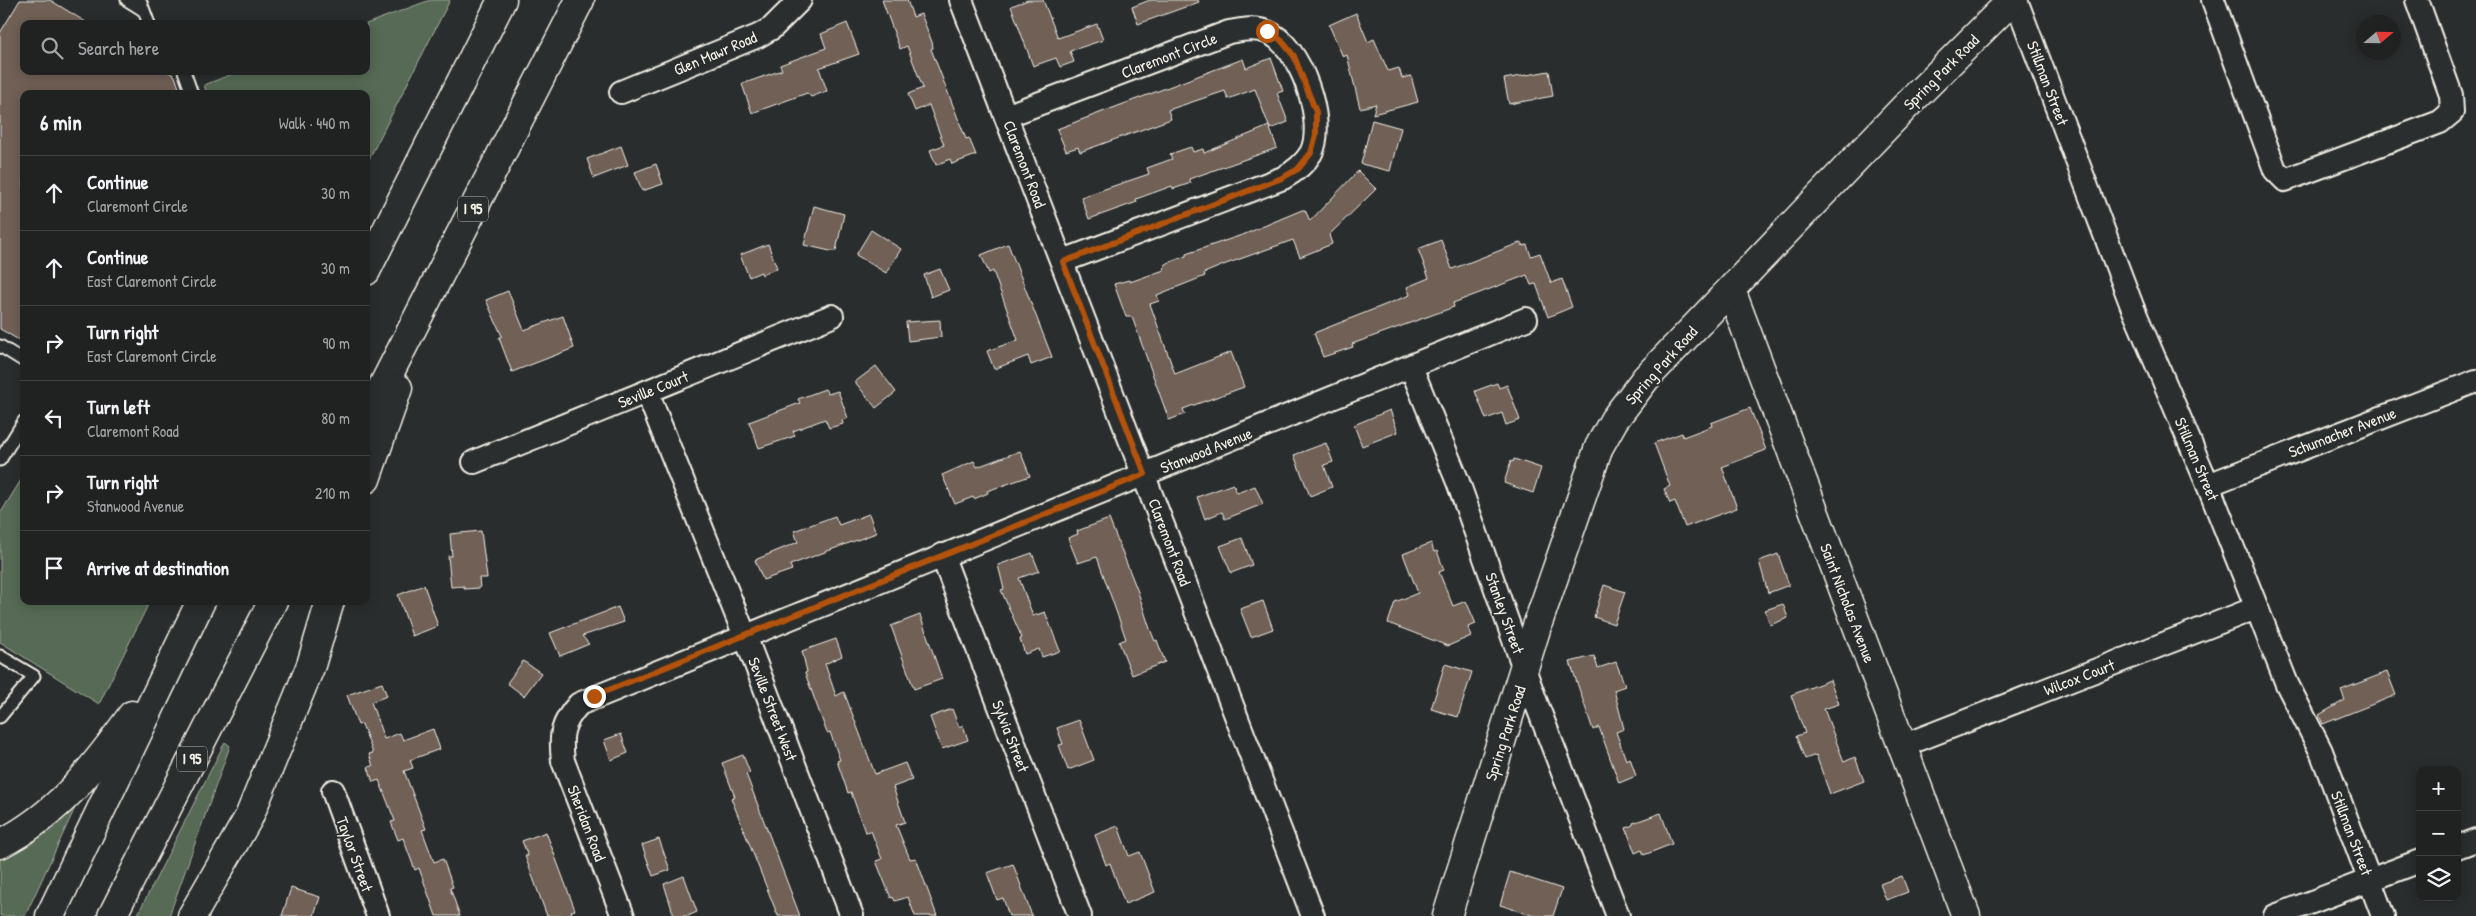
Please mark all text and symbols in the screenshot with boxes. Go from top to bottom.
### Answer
north arrow [2356,15,2401,60]
search box [20,20,370,75]
route start [1256,20,1279,43]
street label: Glen Mawr Road [670,26,760,80]
street label: Claremont Circle [1118,26,1221,83]
street label: Spring Park Road [1898,29,1984,115]
icon: search [38,34,66,62]
text: Search here [78,35,159,61]
street label: Stillman Street [2022,38,2074,129]
text: 6 min [40,108,82,137]
text: Walk · 440 m [279,112,350,134]
street label: Claremont Road [998,117,1052,211]
text: Continue [87,169,148,195]
icon: ahead [40,179,68,207]
text: 30 m [321,182,350,204]
text: Claremont Circle [87,195,188,217]
road number: I 95 [458,196,488,222]
text: Continue [87,244,148,270]
icon: ahead [40,254,68,282]
text: 30 m [321,257,350,279]
text: East Claremont Circle [87,270,217,292]
text: Turn right [87,319,158,345]
street label: Spring Park Road [1620,321,1702,409]
icon: right [40,329,68,357]
text: 90 m [322,332,350,354]
text: East Claremont Circle [87,345,217,367]
street label: Seville Court [615,365,692,413]
text: Turn left [87,394,150,420]
street label: Schumacher Avenue [2285,401,2400,463]
icon: left [40,404,68,432]
text: 80 m [321,407,350,429]
street label: Stillman Street [2170,414,2225,505]
text: Claremont Road [87,420,179,442]
street label: Stanwood Avenue [1157,421,1256,478]
text: Turn right [87,469,158,495]
icon: right [40,479,68,507]
text: 210 m [315,482,350,504]
text: Stanwood Avenue [87,495,184,517]
street label: Claremont Road [1143,495,1197,589]
street label: Saint Nicholas Avenue [1815,540,1881,666]
icon: arrive [40,554,68,582]
text: Arrive at destination [87,555,229,581]
street label: Stanley Street [1480,569,1530,657]
street label: Wilcox Court [2040,653,2118,701]
street label: Seville Street West [743,654,803,764]
street label: Spring Park Road [1479,683,1531,783]
route end [583,685,606,708]
street label: Sylvia Street [987,697,1035,776]
road number: I 95 [177,746,207,772]
map controls [2416,766,2461,901]
button: + [2416,766,2461,811]
street label: Sheridan Road [562,782,612,864]
street label: Stillman Street [2326,788,2378,879]
button: − [2416,811,2461,856]
street label: Taylor Street [331,813,379,895]
button: layers [2416,856,2461,901]

